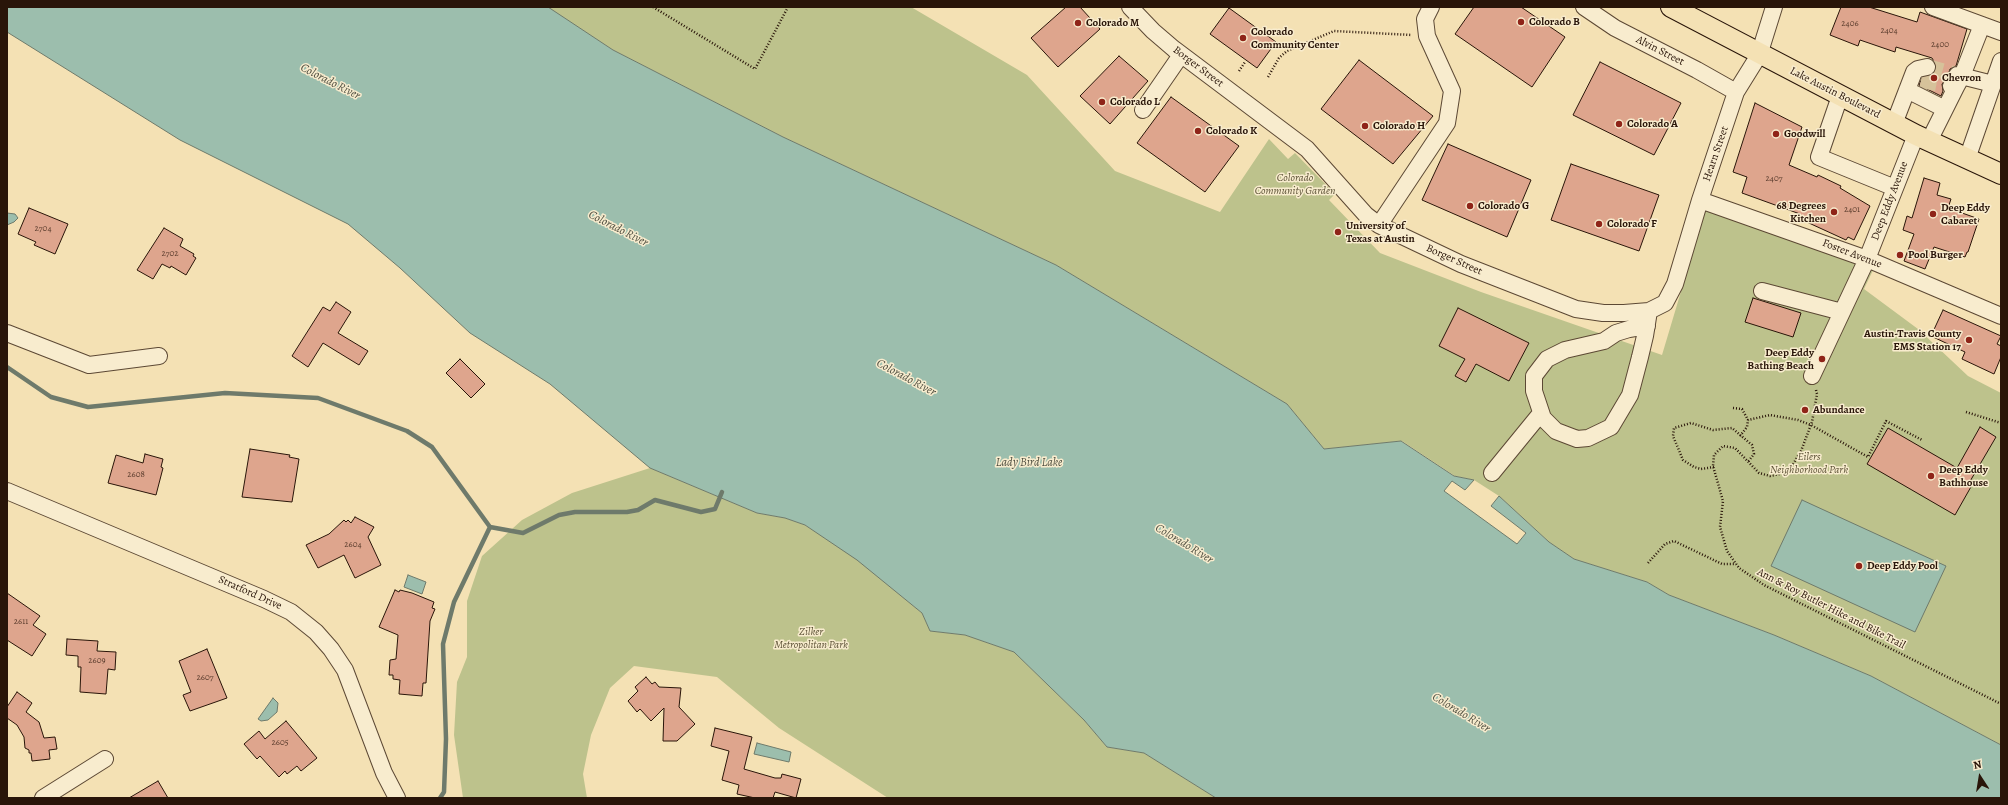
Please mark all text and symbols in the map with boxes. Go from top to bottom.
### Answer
place label: Colorado B [1529,15,1580,29]
place label: Colorado M [1086,16,1139,30]
marker: Colorado B [1516,17,1526,27]
marker: Colorado M [1073,18,1083,28]
house number: 2406 [1841,19,1859,29]
place label: Colorado Community Center [1251,25,1339,51]
house number: 2404 [1880,26,1898,36]
marker: Colorado Community Center [1238,33,1248,43]
street label: Alvin Street [1634,33,1686,69]
house number: 2400 [1931,40,1949,50]
street label: Borger Street [1170,44,1226,90]
water label: Colorado River [298,61,362,103]
street label: Lake Austin Boulevard [1787,64,1883,122]
place label: Chevron [1942,71,1981,85]
marker: Chevron [1929,73,1939,83]
place label: Colorado L [1110,95,1160,109]
marker: Colorado L [1097,97,1107,107]
place label: Colorado A [1627,117,1678,131]
place label: Colorado H [1373,119,1425,133]
marker: Colorado A [1614,119,1624,129]
marker: Colorado H [1360,121,1370,131]
place label: Colorado K [1206,124,1257,138]
street label: Hearn Street [1700,125,1732,183]
marker: Colorado K [1193,126,1203,136]
place label: Goodwill [1784,127,1825,141]
marker: Goodwill [1771,129,1781,139]
street label: Deep Eddy Avenue [1869,160,1911,242]
park label: Colorado Community Garden [1255,171,1335,197]
house number: 2407 [1766,174,1782,184]
place label: Colorado G [1478,199,1529,213]
place label: 68 Degrees Kitchen [1776,199,1826,225]
marker: Colorado G [1465,201,1475,211]
place label: Deep Eddy Cabaret [1941,201,1990,227]
house number: 2401 [1844,205,1860,215]
marker: 68 Degrees Kitchen [1829,207,1839,217]
water label: Colorado River [586,208,650,250]
marker: Deep Eddy Cabaret [1928,209,1938,219]
place label: Colorado F [1607,217,1657,231]
place label: University of Texas at Austin [1346,219,1415,245]
marker: Colorado F [1594,219,1604,229]
house number: 2704 [35,224,51,234]
marker: University of Texas at Austin [1333,227,1343,237]
street label: Foster Avenue [1820,237,1884,271]
street label: Borger Street [1424,242,1484,278]
place label: Pool Burger [1908,248,1963,262]
house number: 2702 [161,249,179,259]
marker: Pool Burger [1895,250,1905,260]
place label: Austin-Travis County EMS Station 17 [1864,327,1961,353]
marker: Austin-Travis County EMS Station 17 [1964,335,1974,345]
place label: Deep Eddy Bathing Beach [1747,346,1814,372]
marker: Deep Eddy Bathing Beach [1817,354,1827,364]
water label: Colorado River [874,356,938,400]
place label: Abundance [1813,403,1865,417]
marker: Abundance [1800,405,1810,415]
park label: Eilers Neighborhood Park [1770,450,1848,476]
water label: Lady Bird Lake [996,456,1062,470]
place label: Deep Eddy Bathhouse [1939,463,1988,489]
house number: 2608 [127,470,145,480]
marker: Deep Eddy Bathhouse [1926,471,1936,481]
water label: Colorado River [1152,521,1216,567]
house number: 2604 [344,540,362,550]
place label: Deep Eddy Pool [1867,559,1938,573]
marker: Deep Eddy Pool [1854,561,1864,571]
street label: Ann & Roy Butler Hike and Bike Trail [1755,566,1907,652]
street label: Stratford Drive [216,573,284,613]
house number: 2611 [14,617,28,627]
park label: Zilker Metropolitan Park [774,625,848,651]
house number: 2609 [88,656,106,666]
house number: 2607 [196,673,214,683]
water label: Colorado River [1429,690,1493,736]
house number: 2605 [271,738,289,748]
north arrow [1960,757,2000,797]
text: N [1972,757,1983,773]

